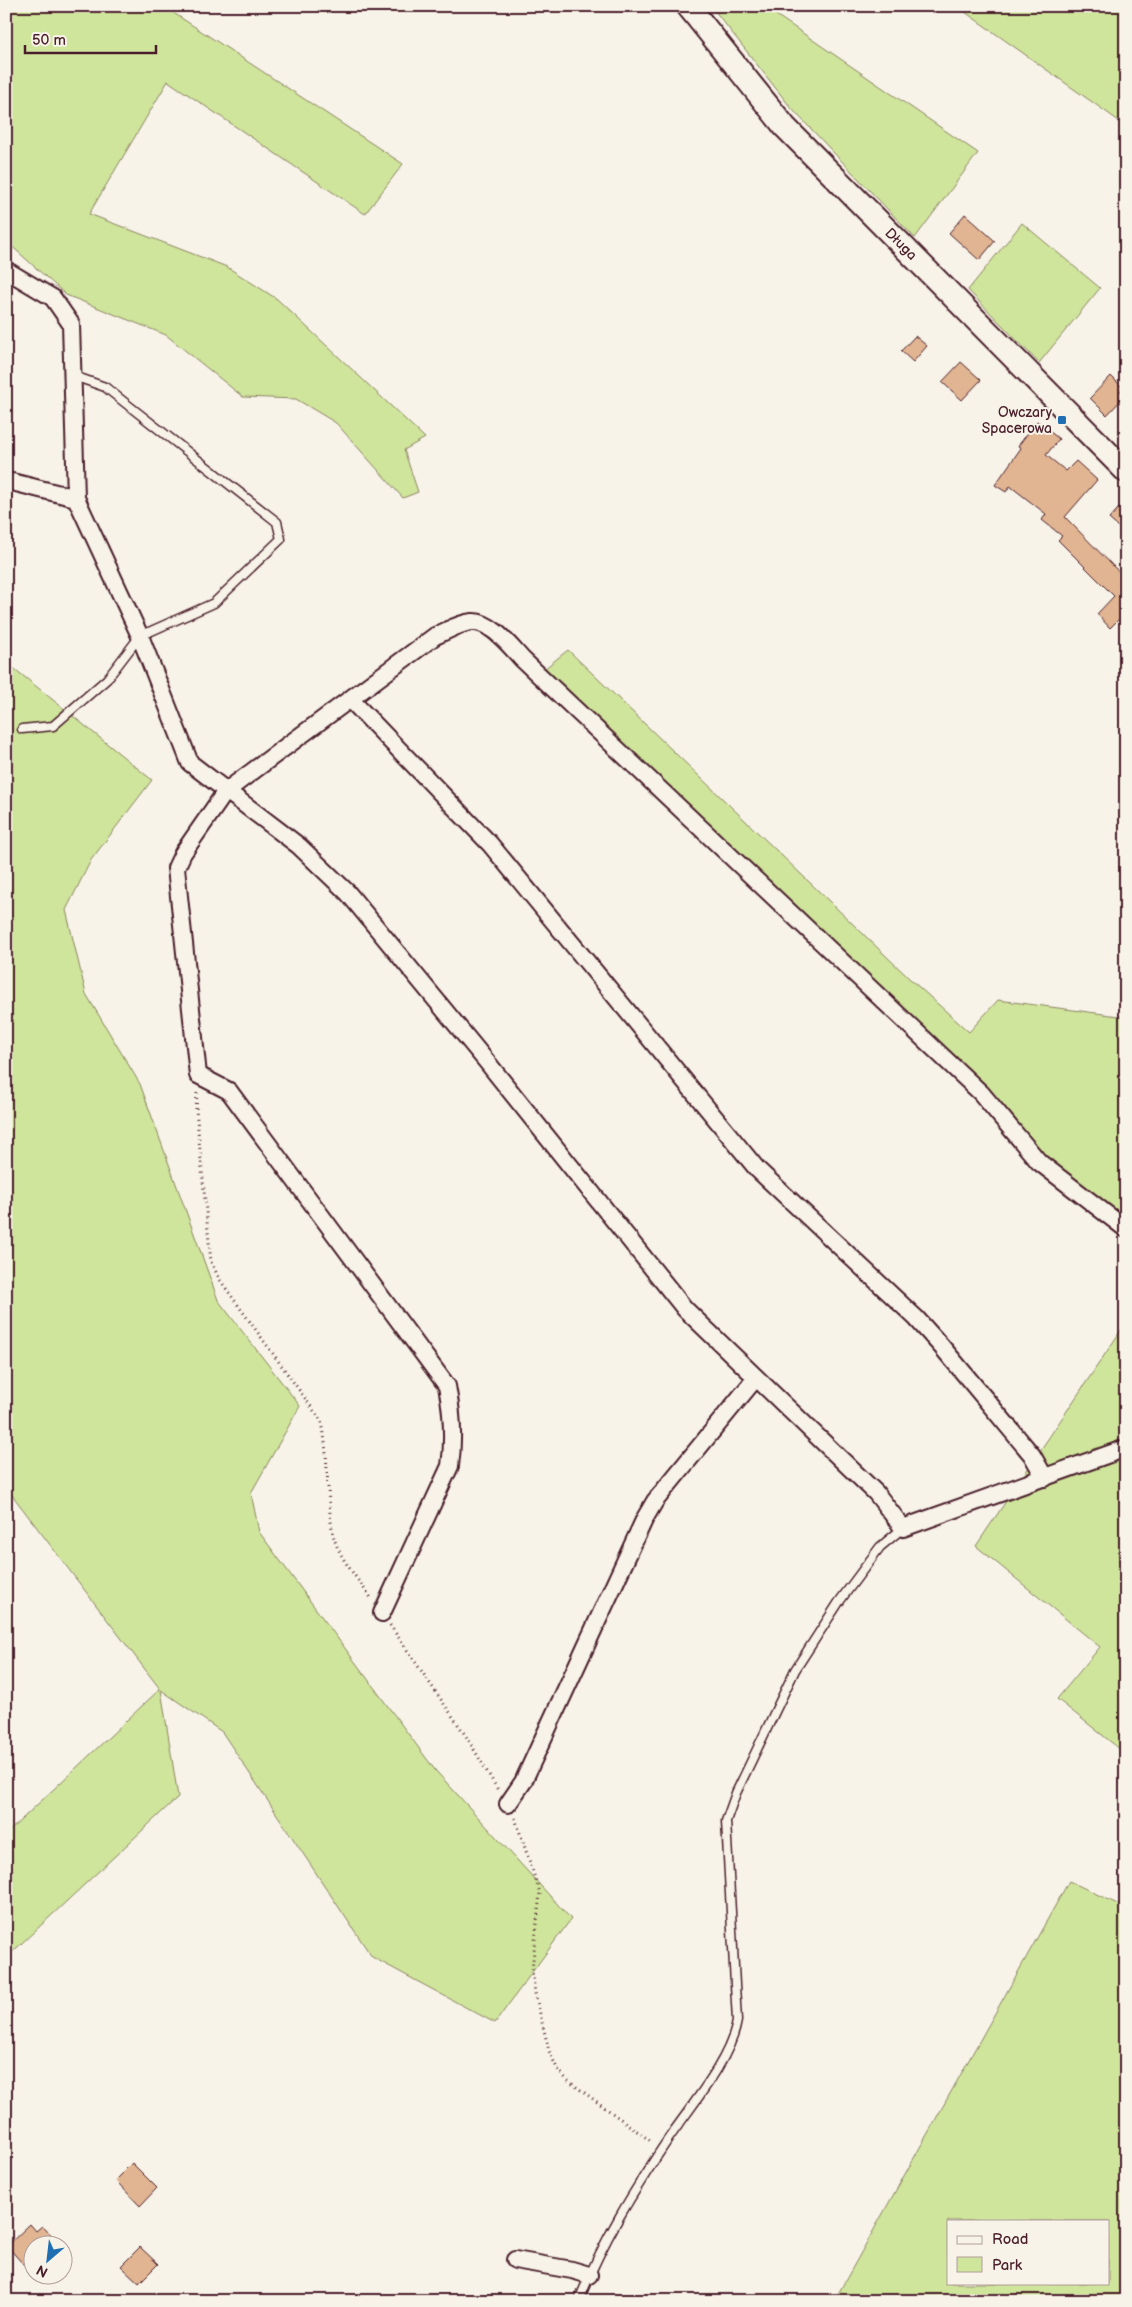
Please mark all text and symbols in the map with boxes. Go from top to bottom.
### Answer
scale bar [25,22,156,54]
text: 50 m [32,31,66,50]
street label: Długa [881,224,921,264]
place label: Owczary Spacerowa [982,404,1053,437]
marker: Owczary Spacerowa [1056,414,1068,426]
legend [947,2220,1110,2284]
text: Road [992,2230,1028,2249]
north arrow [22,2234,72,2284]
text: Park [992,2256,1023,2275]
text: N [33,2261,51,2281]

